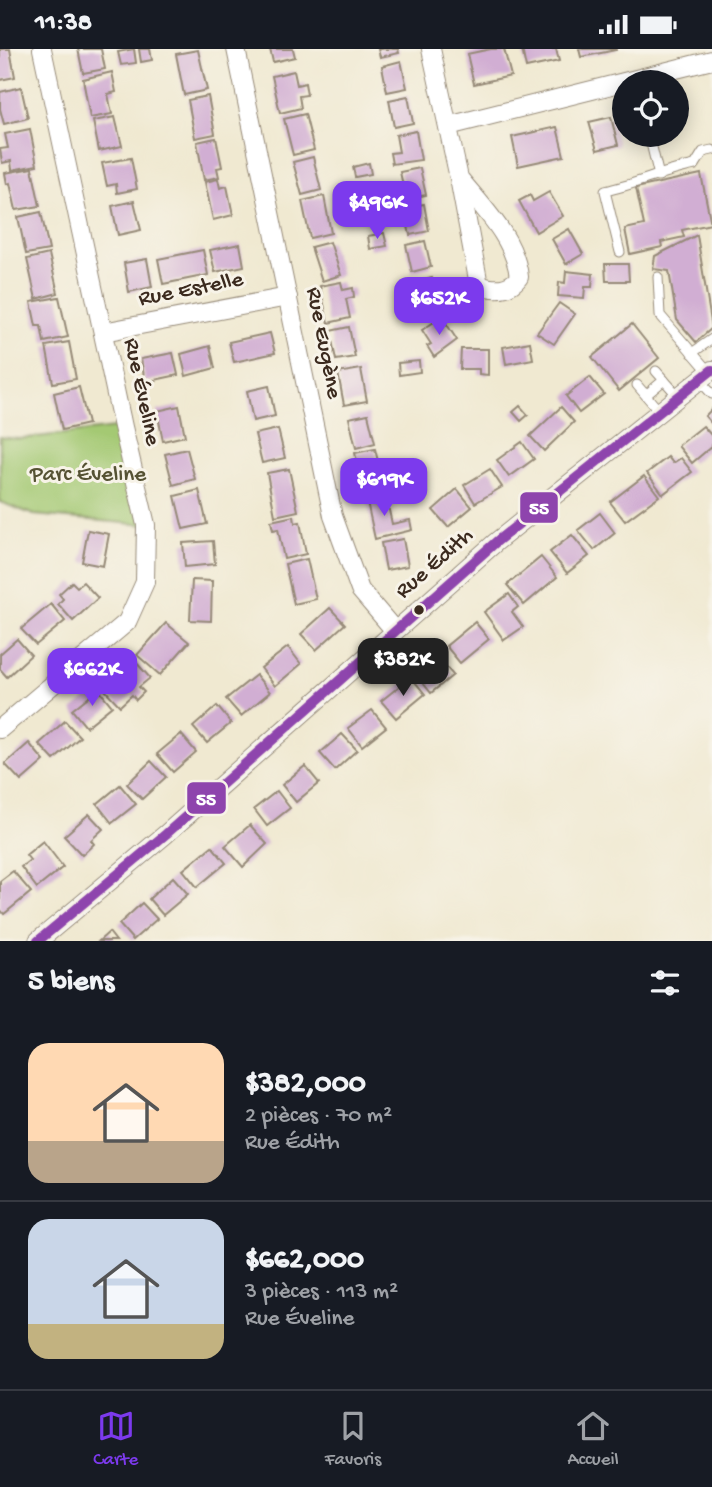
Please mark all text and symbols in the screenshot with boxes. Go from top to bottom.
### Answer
text: 11:38 [35,9,92,40]
map controls [612,70,689,147]
button: locate [612,70,689,147]
pin: $496K [328,181,426,241]
text: $496K [348,190,406,217]
street label: Rue Estelle [136,266,247,313]
pin: $652K [390,278,488,337]
street label: Rue Eugène [299,285,347,402]
text: $652K [410,286,468,313]
street label: Rue Éveline [116,336,166,449]
pin: $619K [335,459,433,518]
park label: Parc Éveline [29,462,147,489]
text: $619K [356,467,412,494]
line badge: 55 [519,491,559,524]
text: 55 [529,499,549,522]
street label: Rue Édith [390,523,480,605]
unlabelled marker [412,603,426,617]
pin: $382K [354,639,452,698]
text: $382K [374,647,432,674]
pin: $662K [43,649,141,708]
text: $662K [63,657,121,684]
line badge: 55 [186,781,227,815]
text: 55 [196,790,216,813]
icon: filters [646,964,684,1002]
text: 5 biens [28,966,114,1001]
text: $382,000 [245,1068,366,1103]
icon: home [84,1071,168,1155]
text: 2 pièces · 70 m² [245,1103,392,1130]
text: Rue Édith [245,1130,340,1157]
text: $662,000 [245,1244,364,1279]
icon: home [84,1247,168,1331]
text: 3 pièces · 113 m² [245,1279,398,1306]
text: Rue Éveline [245,1306,354,1333]
tab: Carte [93,1407,138,1472]
tab: Favoris [325,1407,381,1472]
tab: Accueil [568,1407,619,1472]

